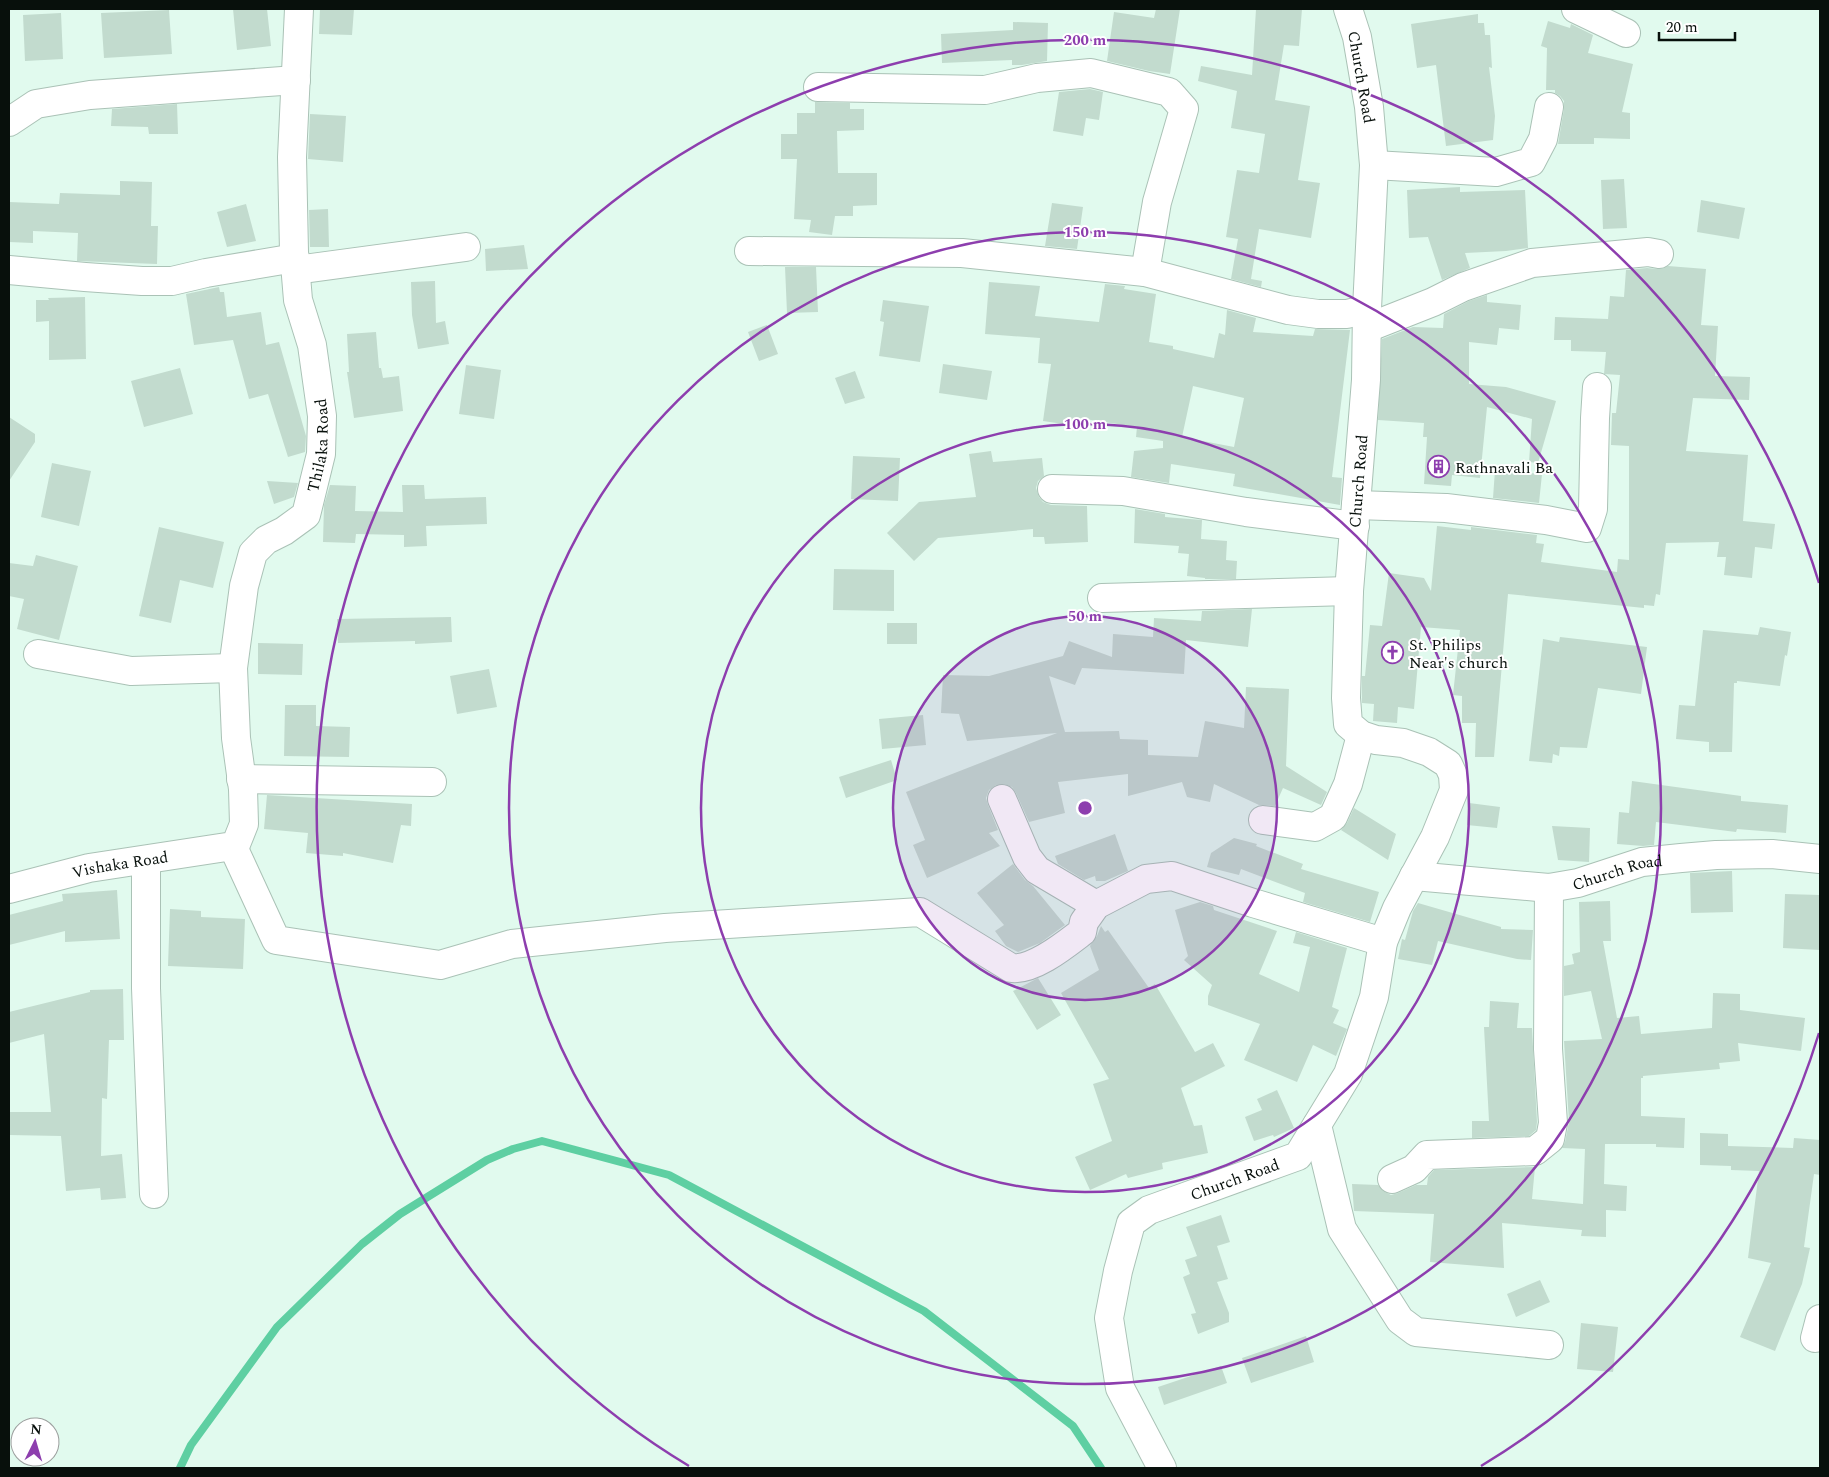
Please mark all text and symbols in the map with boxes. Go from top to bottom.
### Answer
scale bar [1659,10,1735,42]
text: 20 m [1666,16,1698,39]
text: 200 m [1064,29,1107,52]
street label: Church Road [1341,29,1381,125]
text: 150 m [1064,221,1107,244]
street label: Thilaka Road [301,397,335,495]
text: 100 m [1064,413,1107,436]
street label: Church Road [1343,434,1375,529]
building icon: Rathnavali Ba [1427,455,1451,479]
place label: Rathnavali Ba [1455,456,1553,480]
text: 50 m [1068,605,1103,628]
place label: St. Philips Near's church [1409,633,1508,675]
church icon: St. Philips Near's church [1381,641,1405,665]
centre of rings [1076,799,1094,817]
street label: Vishaka Road [69,845,170,885]
street label: Church Road [1569,849,1664,897]
street label: Church Road [1187,1153,1283,1207]
north arrow [10,1417,60,1467]
text: N [29,1419,43,1441]

